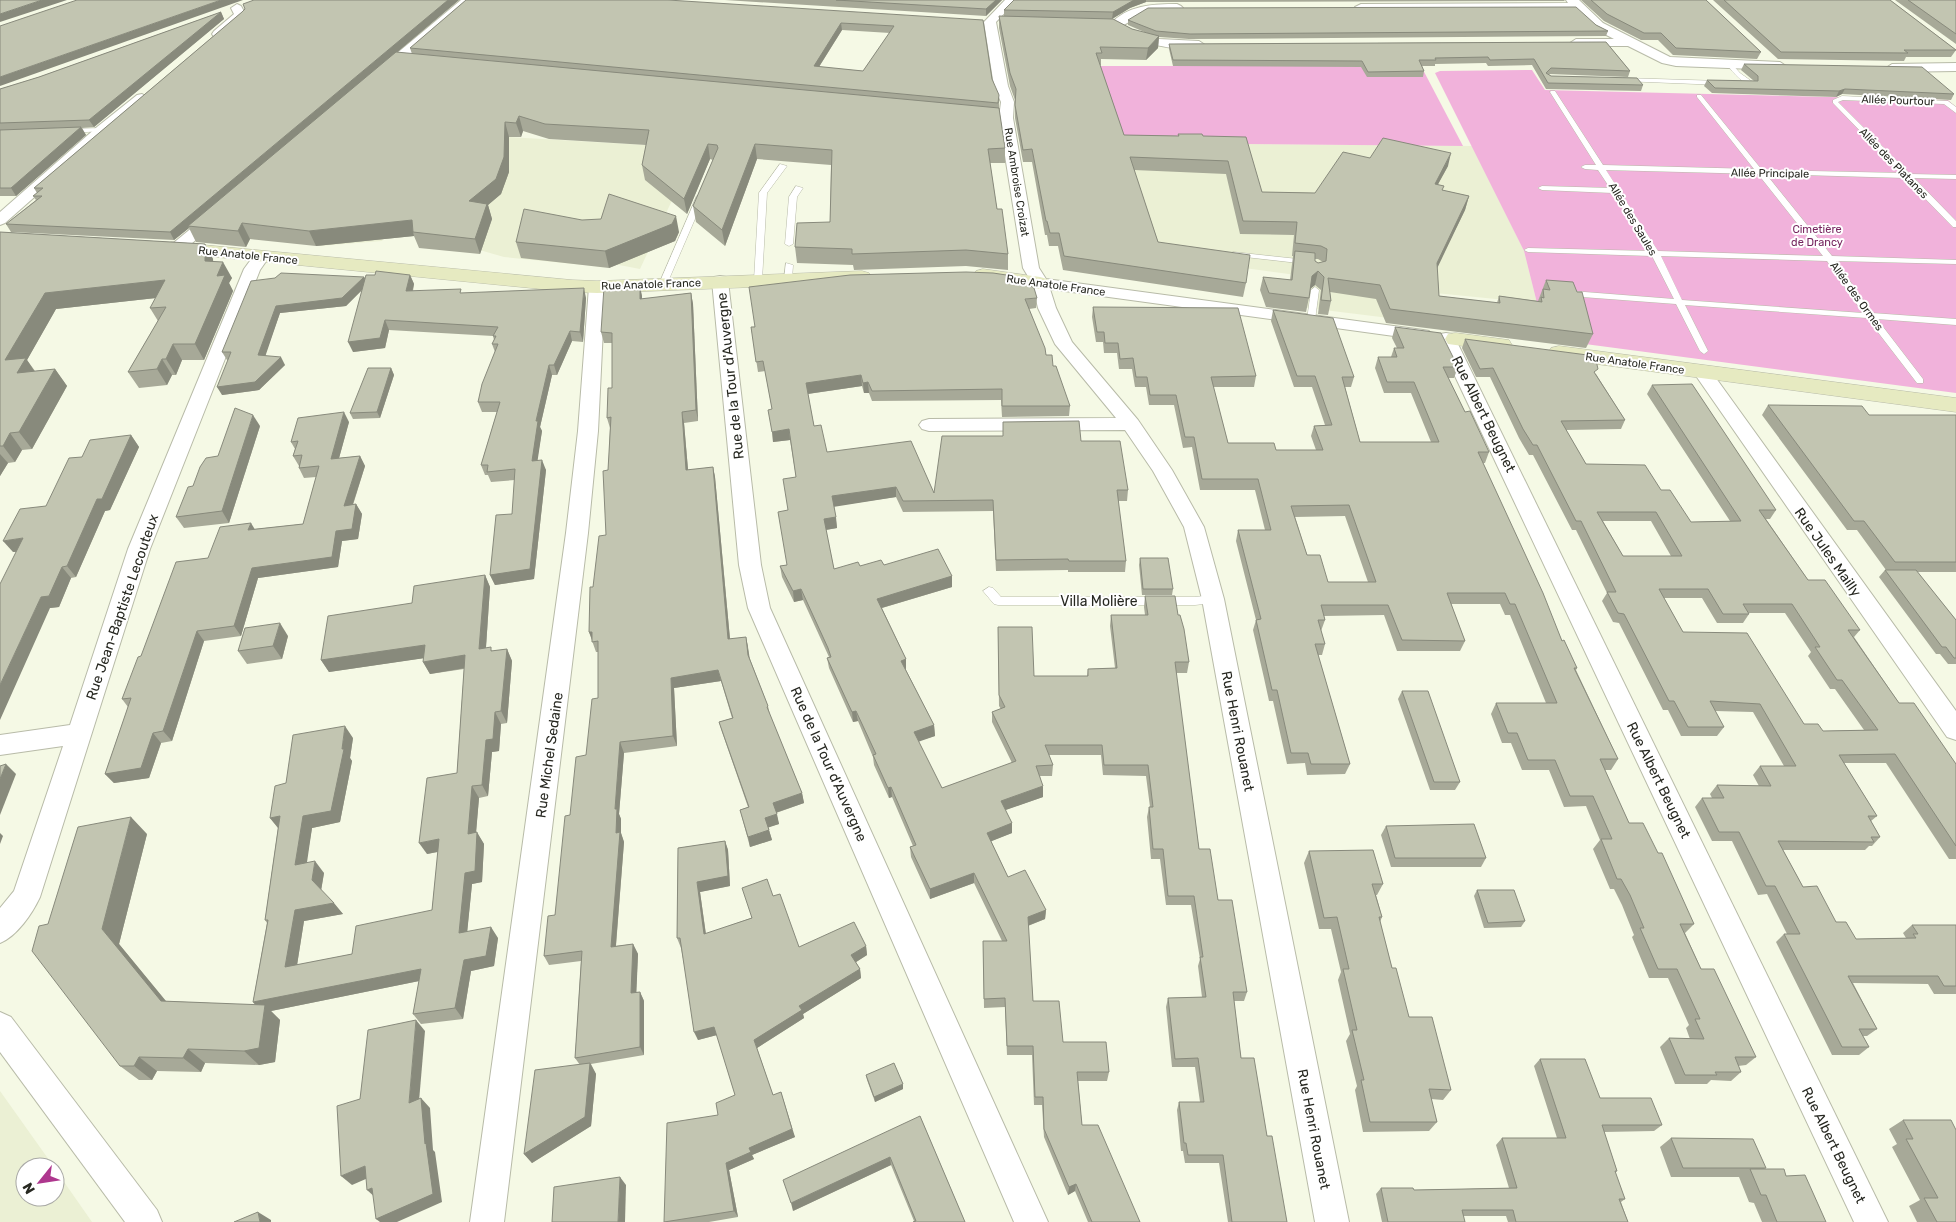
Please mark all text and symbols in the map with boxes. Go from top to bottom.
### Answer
street label: Allée Pourtour [1861,93,1936,108]
street label: Allée des Platanes [1857,125,1931,202]
street label: Rue Ambroise Croizat [1001,127,1032,238]
street label: Allée Principale [1731,166,1809,181]
street label: Allée des Saules [1606,180,1660,258]
park label: Cimetière de Drancy [1791,223,1843,249]
street label: Rue Anatole France [198,244,298,267]
street label: Allée des Ormes [1827,259,1886,334]
street label: Rue Anatole France [1006,272,1106,299]
street label: Rue Anatole France [601,276,701,293]
street label: Rue de la Tour d'Auvergne [713,292,748,460]
street label: Rue Anatole France [1585,350,1685,377]
street label: Rue Albert Beugnet [1448,353,1519,476]
street label: Rue Jules Mailly [1791,505,1865,600]
street label: Rue Jean-Baptiste Lecouteux [83,511,162,702]
street label: Villa Molière [1060,593,1138,610]
street label: Rue Henri Rouanet [1217,669,1258,793]
street label: Rue de la Tour d'Auvergne [787,684,870,844]
street label: Rue Michel Sedaine [532,691,567,819]
street label: Rue Albert Beugnet [1623,719,1694,842]
street label: Rue Henri Rouanet [1293,1067,1334,1191]
street label: Rue Albert Beugnet [1798,1084,1869,1207]
north arrow [15,1157,65,1207]
text: N [19,1180,39,1197]

